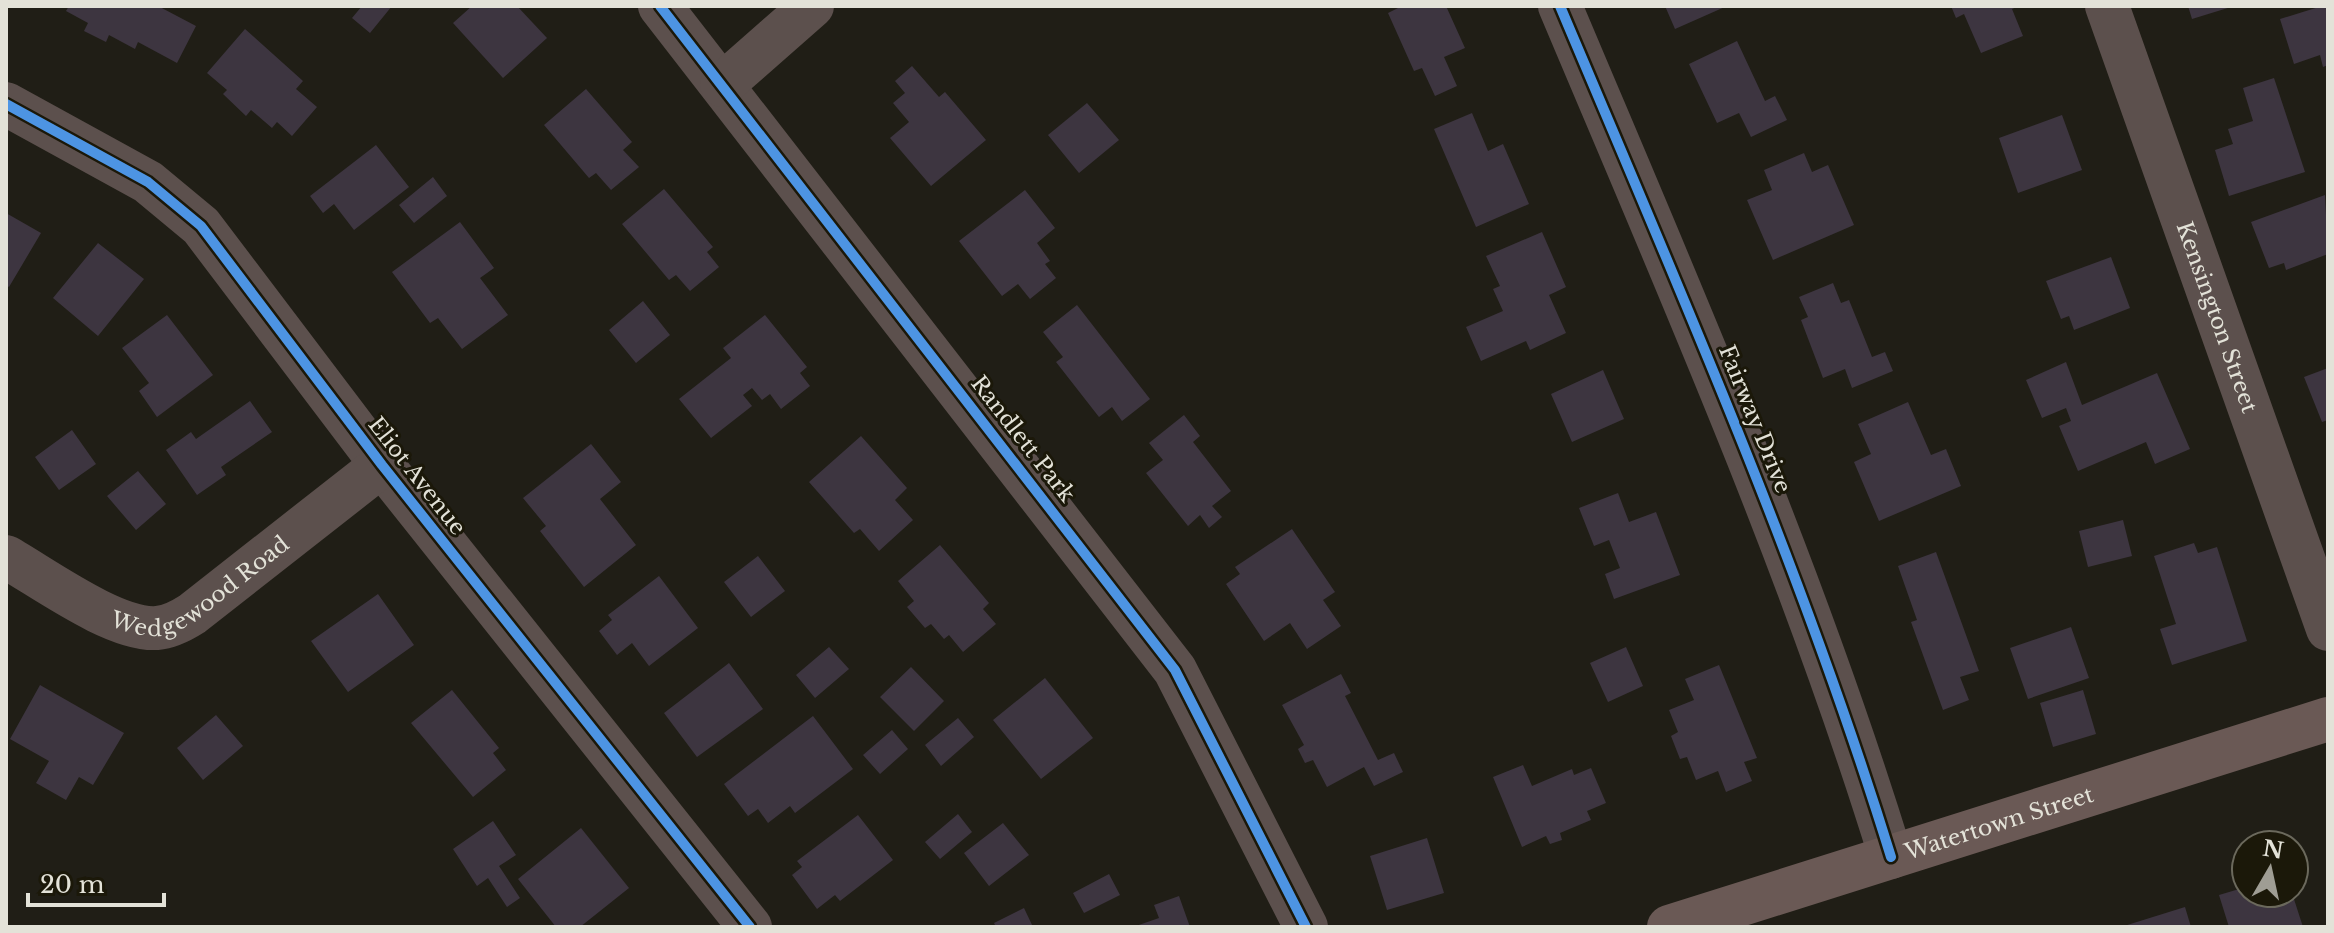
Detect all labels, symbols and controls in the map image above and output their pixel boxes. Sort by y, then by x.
street label: Kensington Street [2171,218,2264,417]
street label: Fairway Drive [1713,341,1797,497]
street label: Randlett Park [965,370,1081,508]
street label: Eliot Avenue [362,412,472,540]
street label: Wedgewood Road [106,530,294,642]
street label: Watertown Street [1900,780,2097,866]
north arrow [2230,829,2310,909]
text: N [2261,835,2286,865]
scale bar [28,857,164,907]
text: 20 m [40,870,105,899]

